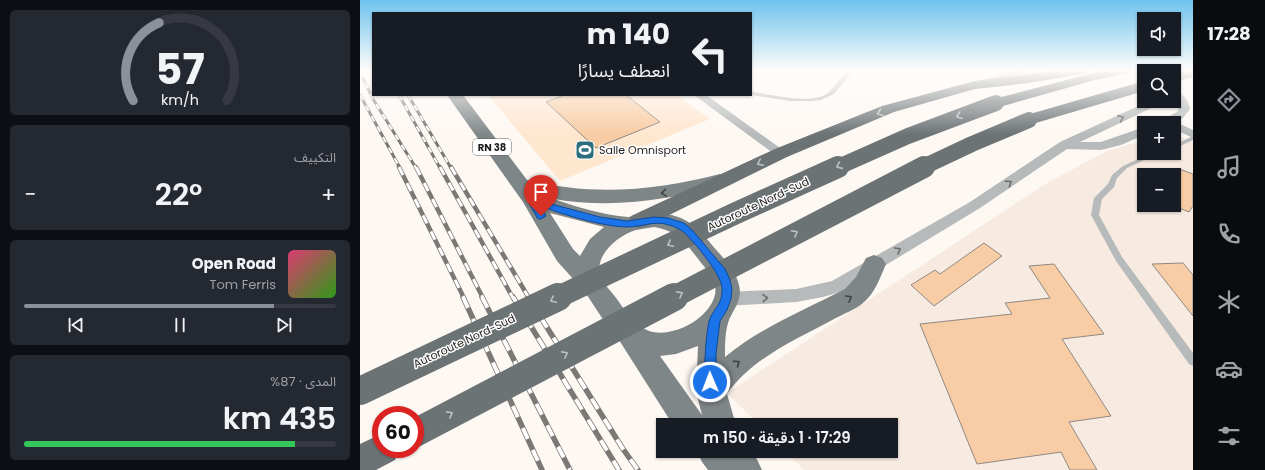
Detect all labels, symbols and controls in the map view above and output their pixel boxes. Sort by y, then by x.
map controls [1137,12,1181,212]
button: sound [1137,12,1181,56]
text: 140 m [587,15,670,54]
text: 17:28 [1207,21,1251,46]
icon: left [684,28,736,80]
text: 57 [155,39,205,98]
text: انعطف يسارًا [578,58,670,83]
button: search [1137,64,1181,108]
icon: directions [1215,86,1243,114]
text: km/h [161,89,199,109]
one-way arrow [877,108,884,116]
one-way arrow [956,112,963,120]
one-way arrow [1116,115,1124,123]
button: + [1137,116,1181,160]
road number: RN 38 [473,139,511,155]
sports icon: Salle Omnisport [574,139,596,161]
place label: Salle Omnisport [599,142,686,158]
text: التكييف [294,148,336,167]
icon: music [1215,153,1243,181]
one-way arrow [757,158,765,166]
one-way arrow [836,161,844,169]
button: − [1137,168,1181,212]
text: 22° [155,173,202,216]
street label: Autoroute Nord-Sud [704,173,812,235]
pin [524,175,558,216]
text: − [24,179,36,210]
text: + [321,179,336,210]
icon: arrive [530,181,552,203]
one-way arrow [1004,181,1011,188]
one-way arrow [661,188,667,197]
icon: phone [1215,220,1243,248]
one-way arrow [791,231,798,238]
one-way arrow [667,239,675,247]
one-way arrow [894,248,901,255]
text: Open Road [192,253,276,274]
text: Tom Ferris [209,275,276,294]
icon: climate [1215,288,1243,316]
one-way arrow [676,291,683,298]
one-way arrow [762,294,768,302]
one-way arrow [549,295,557,303]
one-way arrow [845,296,852,303]
street label: Autoroute Nord-Sud [410,310,518,372]
icon: previous [65,314,87,336]
icon: pause [169,314,191,336]
icon: next [273,314,295,336]
one-way arrow [560,351,568,359]
icon: car [1215,355,1243,383]
position arrow [689,361,731,403]
one-way arrow [732,361,739,368]
text: المدى · 87% [270,372,336,391]
text: 435 km [223,397,336,440]
speed limit sign: 60 [372,406,424,458]
one-way arrow [445,412,453,419]
icon: filters [1215,422,1243,450]
text: 17:29 · 1 دقيقة · 150 m [703,427,851,448]

